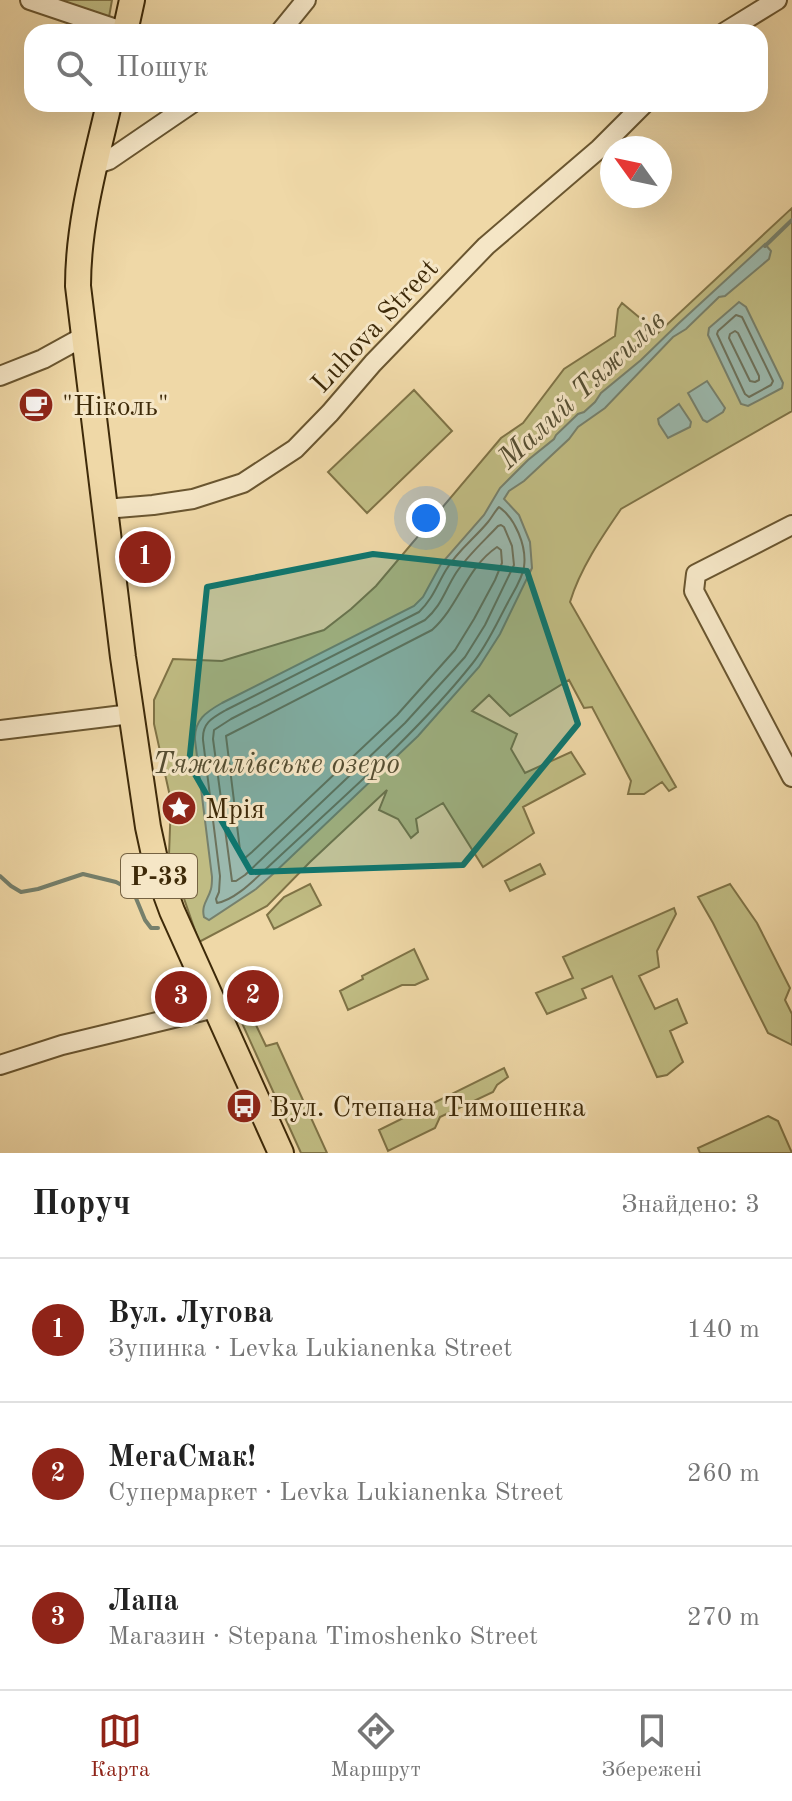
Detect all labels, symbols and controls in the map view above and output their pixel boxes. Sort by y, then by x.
search box [24,24,768,112]
icon: search [52,46,96,90]
text: Пошук [116,53,208,83]
north arrow [600,136,672,208]
street label: Luhova Street [307,255,445,399]
water label: Малий Тяжилів [492,306,672,476]
cafe icon: "Ніколь" [17,386,55,424]
place label: "Ніколь" [62,394,169,422]
your location [406,498,446,538]
pin: 1 [119,527,171,587]
water label: Тяжилівське озеро [152,750,400,780]
place icon: Мрія [160,789,198,827]
place label: Мрія [205,797,265,825]
road number: Р-33 [121,854,197,898]
pin: 2 [227,966,279,1026]
pin: 3 [155,967,207,1027]
bus stop icon: Вул. Степана Тимошенка [225,1087,263,1125]
place label: Вул. Степана Тимошенка [270,1095,586,1123]
text: Поруч [32,1188,131,1222]
text: Знайдено: 3 [621,1192,760,1218]
text: Вул. Лугова [108,1299,273,1329]
text: 1 [50,1317,66,1343]
text: 140 m [687,1317,760,1343]
text: Зупинка · Levka Lukianenka Street [108,1336,512,1362]
text: МегаСмак! [108,1443,256,1473]
text: 2 [50,1461,66,1487]
text: 260 m [687,1461,760,1487]
text: Супермаркет · Levka Lukianenka Street [108,1480,563,1506]
text: Лапа [108,1587,179,1617]
text: 3 [50,1605,66,1631]
text: 270 m [687,1605,760,1631]
text: Магазин · Stepana Timoshenko Street [108,1624,538,1650]
tab: Карта [90,1709,150,1784]
tab: Маршрут [330,1709,421,1784]
tab: Збережені [601,1709,702,1784]

